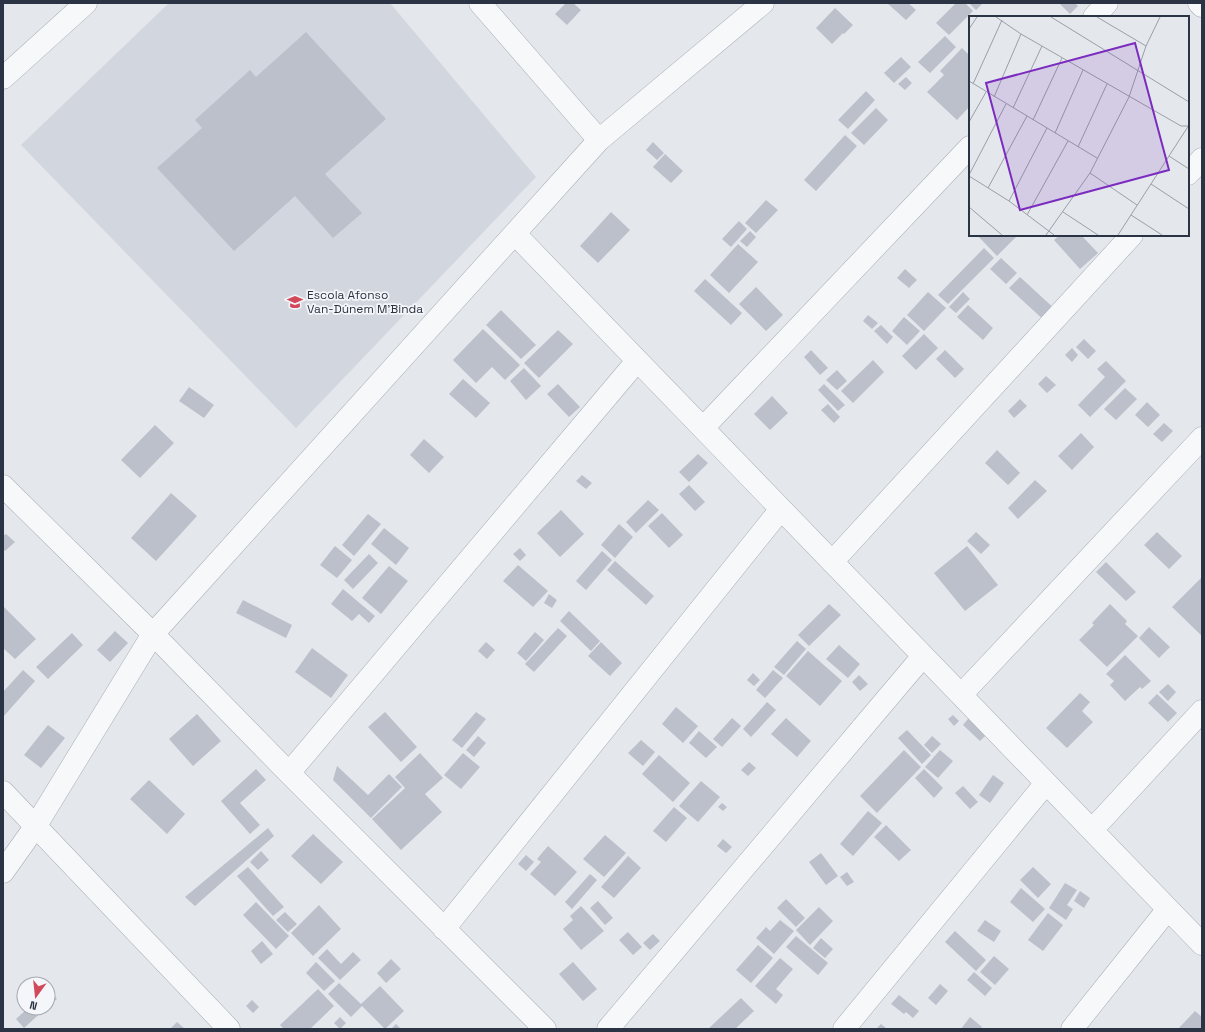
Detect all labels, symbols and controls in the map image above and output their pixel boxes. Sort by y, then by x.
inset map [969,16,1189,236]
place label: Escola Afonso Van-Dúnem M’Binda [307,287,423,317]
school or university icon: Escola Afonso Van-Dúnem M’Binda [286,293,304,311]
north arrow [16,976,56,1016]
text: N [28,998,39,1013]

